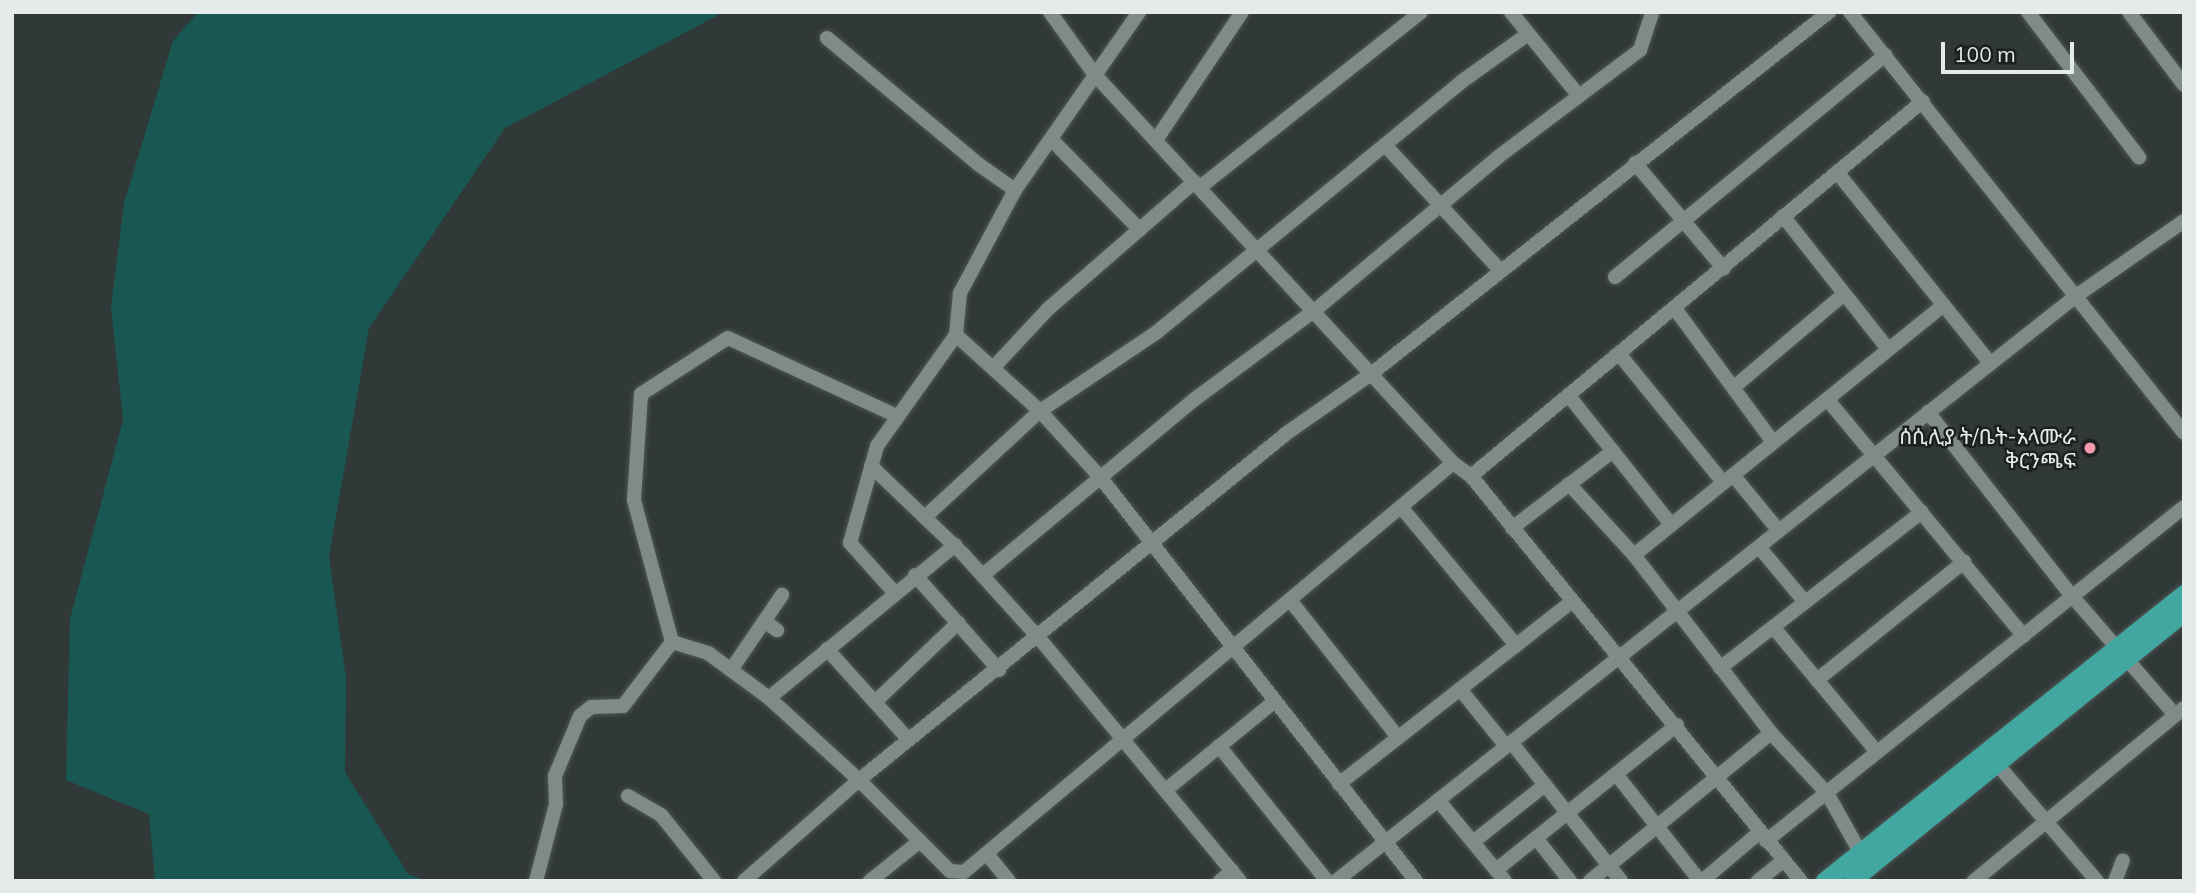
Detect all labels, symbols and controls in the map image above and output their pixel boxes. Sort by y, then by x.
scale bar [1944,28,2077,72]
text: 100 m [1954,41,2016,67]
place label: ሰሲሊያ ት/ቤት-አላሙራ ቅርንጫፍ [1899,423,2076,473]
marker: ሰሲሊያ ት/ቤት-አላሙራ ቅርንጫፍ [2082,440,2098,456]

